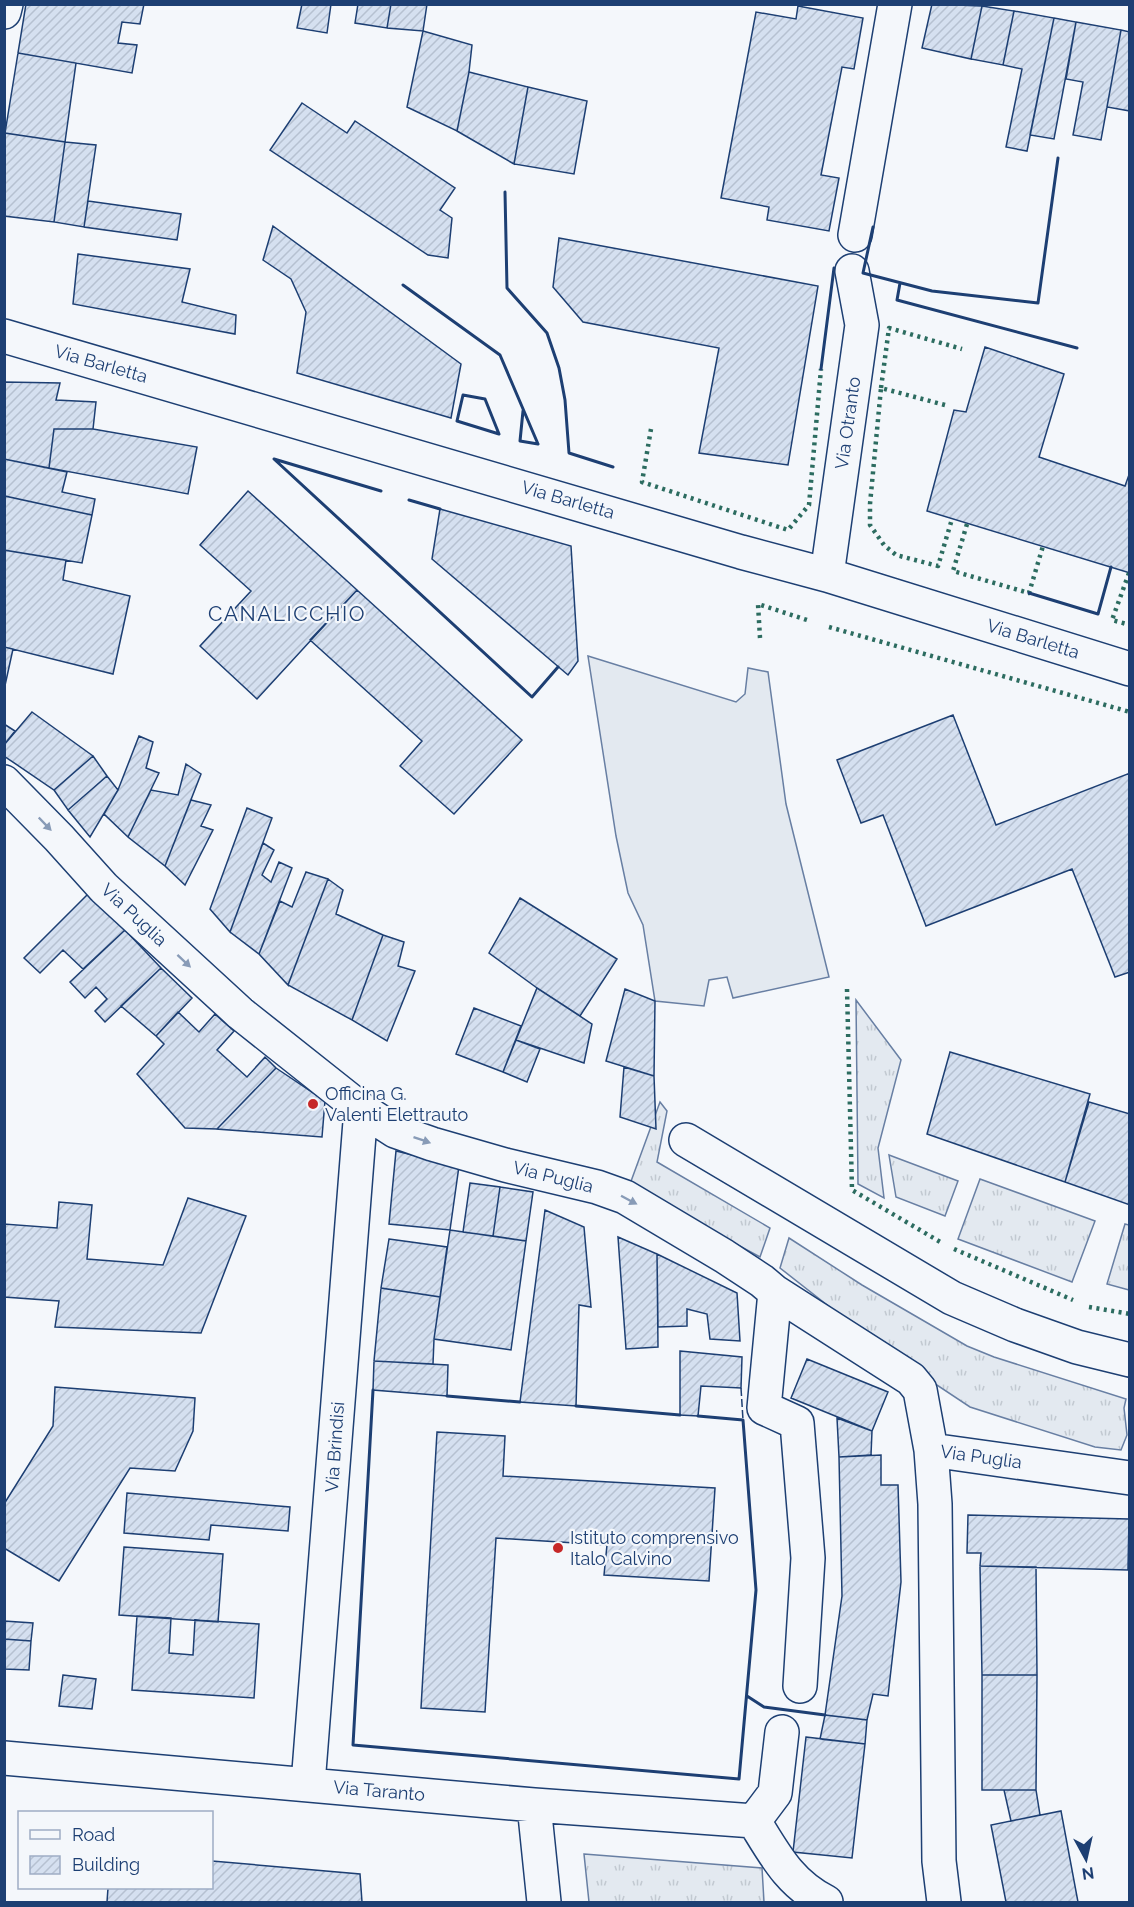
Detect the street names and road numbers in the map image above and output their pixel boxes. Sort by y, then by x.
street label: Via Barletta [52,340,150,387]
street label: Via Otranto [831,375,864,471]
street label: Via Barletta [519,476,617,523]
street label: Via Barletta [984,614,1082,663]
street label: Via Puglia [97,879,172,950]
street label: Via Puglia [511,1156,596,1197]
street label: Via Brindisi [321,1401,348,1493]
street label: Via Puglia [939,1440,1023,1473]
street label: Via Taranto [332,1776,426,1805]

